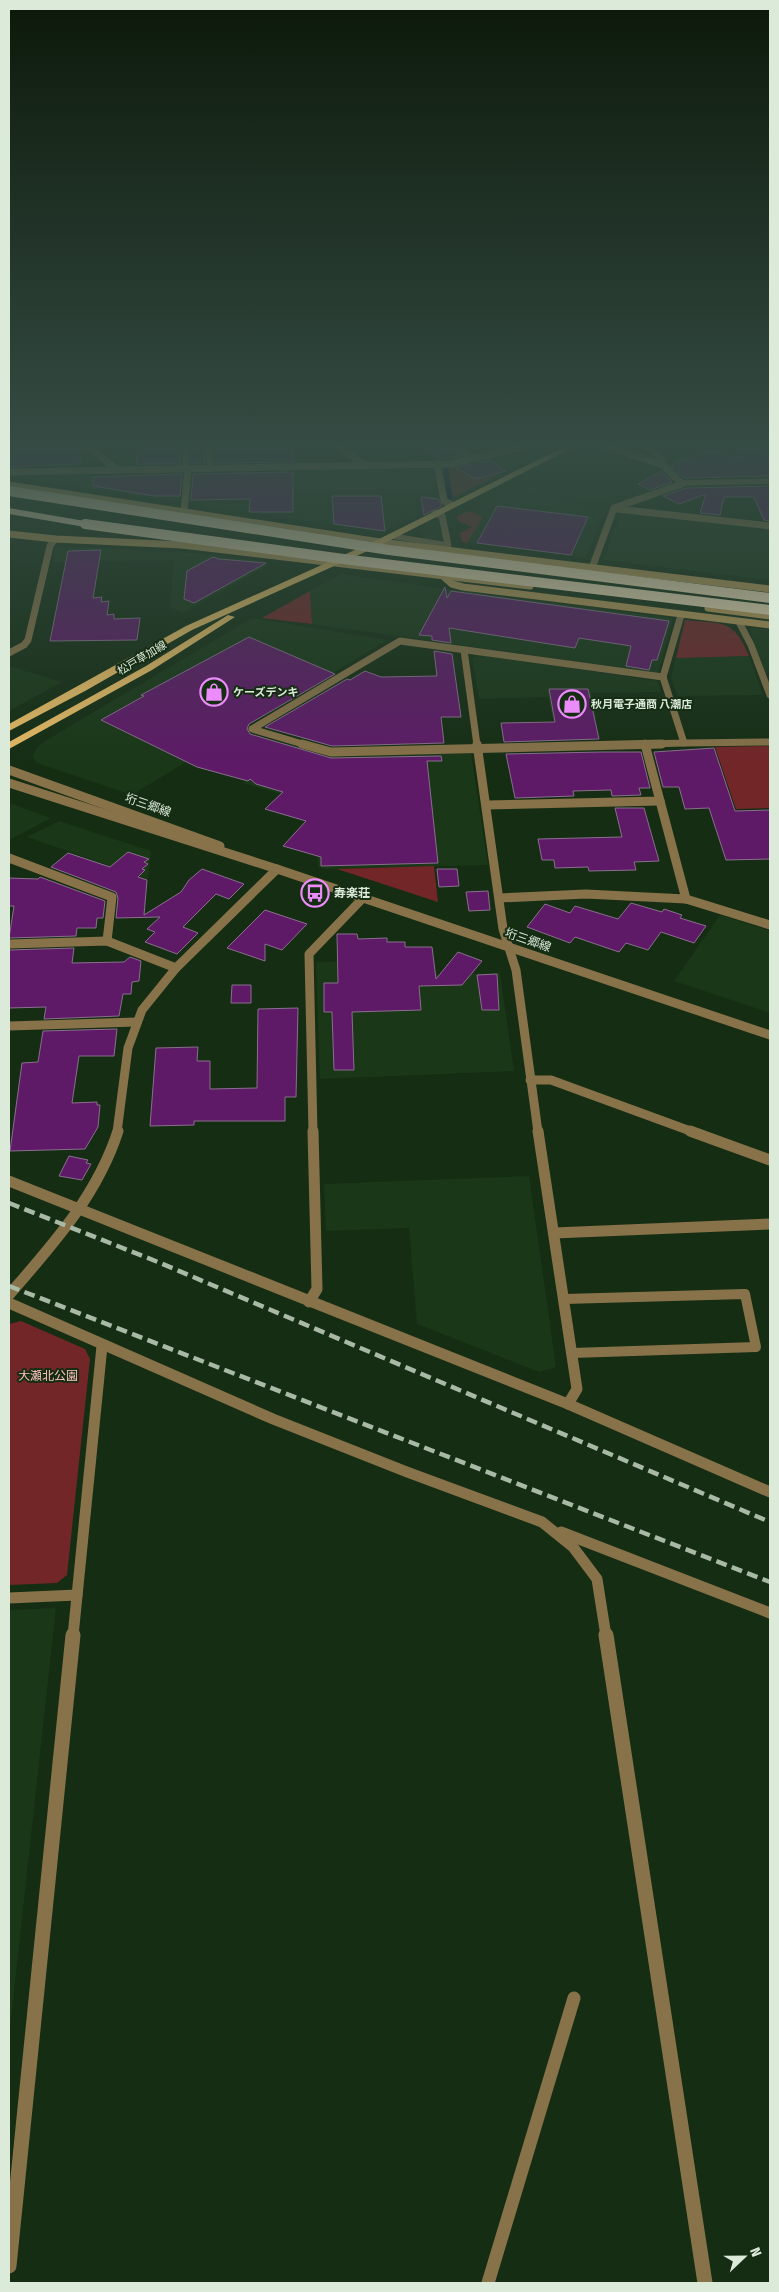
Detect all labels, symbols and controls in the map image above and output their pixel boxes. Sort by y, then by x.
street label: 松戸草加線 [115,638,169,678]
shop icon: ケーズデンキ [199,677,229,707]
place label: ケーズデンキ [233,686,298,699]
shop icon: 秋月電子通商 八潮店 [557,689,587,719]
place label: 秋月電子通商 八潮店 [591,698,692,711]
street label: 垳三郷線 [123,791,173,819]
bus stop icon: 寿楽荘 [300,878,330,908]
place label: 寿楽荘 [334,886,370,900]
street label: 垳三郷線 [503,926,553,954]
park label: 大瀬北公園 [18,1369,78,1383]
north arrow [719,2232,769,2282]
text: N [746,2245,765,2259]

